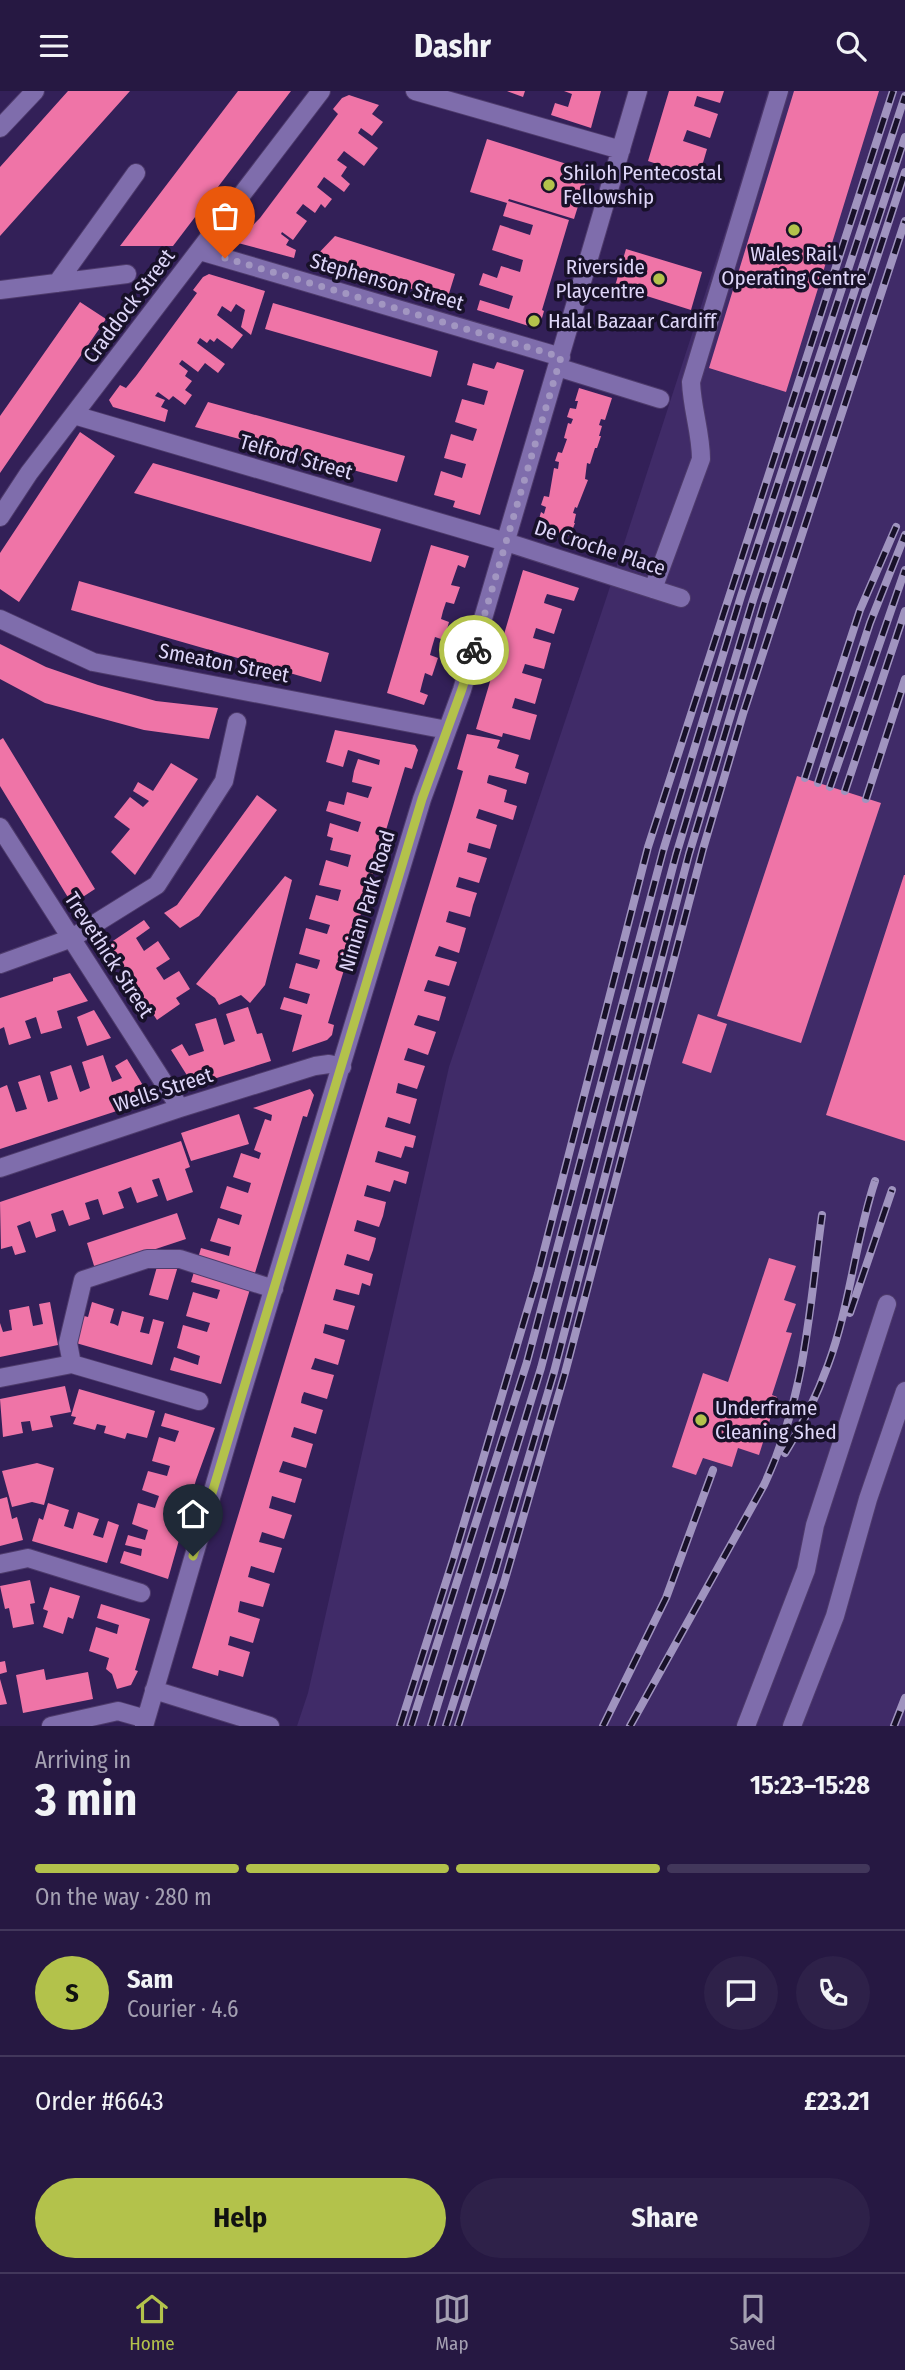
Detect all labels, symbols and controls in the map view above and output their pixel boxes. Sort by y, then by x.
icon: menu [35,27,73,65]
text: Dashr [414,27,491,65]
icon: search [832,27,870,65]
place label: Shiloh Pentecostal Fellowship [563,160,722,210]
marker: Shiloh Pentecostal Fellowship [541,177,557,193]
pin [195,186,255,258]
icon: bag [206,197,244,235]
marker: Wales Rail Operating Centre [786,222,802,238]
place label: Wales Rail Operating Centre [721,241,867,291]
street label: Craddock Street [78,244,180,368]
street label: Stephenson Street [307,248,467,316]
place label: Riverside Playcentre [556,254,645,304]
marker: Riverside Playcentre [651,271,667,287]
place label: Halal Bazaar Cardiff [548,308,718,334]
marker: Halal Bazaar Cardiff [526,313,542,329]
street label: Telford Street [237,428,356,486]
street label: De Croche Place [531,515,669,581]
courier [439,615,509,685]
icon: bike [455,631,493,669]
street label: Smeaton Street [157,638,292,688]
street label: Ninian Park Road [333,827,401,975]
street label: Trevethick Street [59,887,159,1023]
street label: Wells Street [110,1062,216,1118]
place label: Underframe Cleaning Shed [715,1395,837,1445]
marker: Underframe Cleaning Shed [693,1412,709,1428]
pin [163,1484,223,1556]
icon: home [174,1495,212,1533]
text: Arriving in [35,1746,131,1774]
text: 15:23–15:28 [750,1770,870,1801]
text: 3 min [35,1772,137,1827]
text: On the way · 280 m [35,1883,212,1911]
button: chat [704,1956,778,2030]
button: phone [796,1956,870,2030]
text: Sam [127,1964,173,1995]
text: S [65,1978,79,2009]
text: Courier · 4.6 [127,1995,238,2023]
text: Order #6643 [35,2086,164,2117]
text: £23.21 [804,2086,870,2117]
button: Help [35,2178,446,2258]
button: Share [460,2178,870,2258]
tab: Home [129,2290,175,2355]
tab: Map [433,2290,471,2355]
tab: Saved [729,2290,776,2355]

